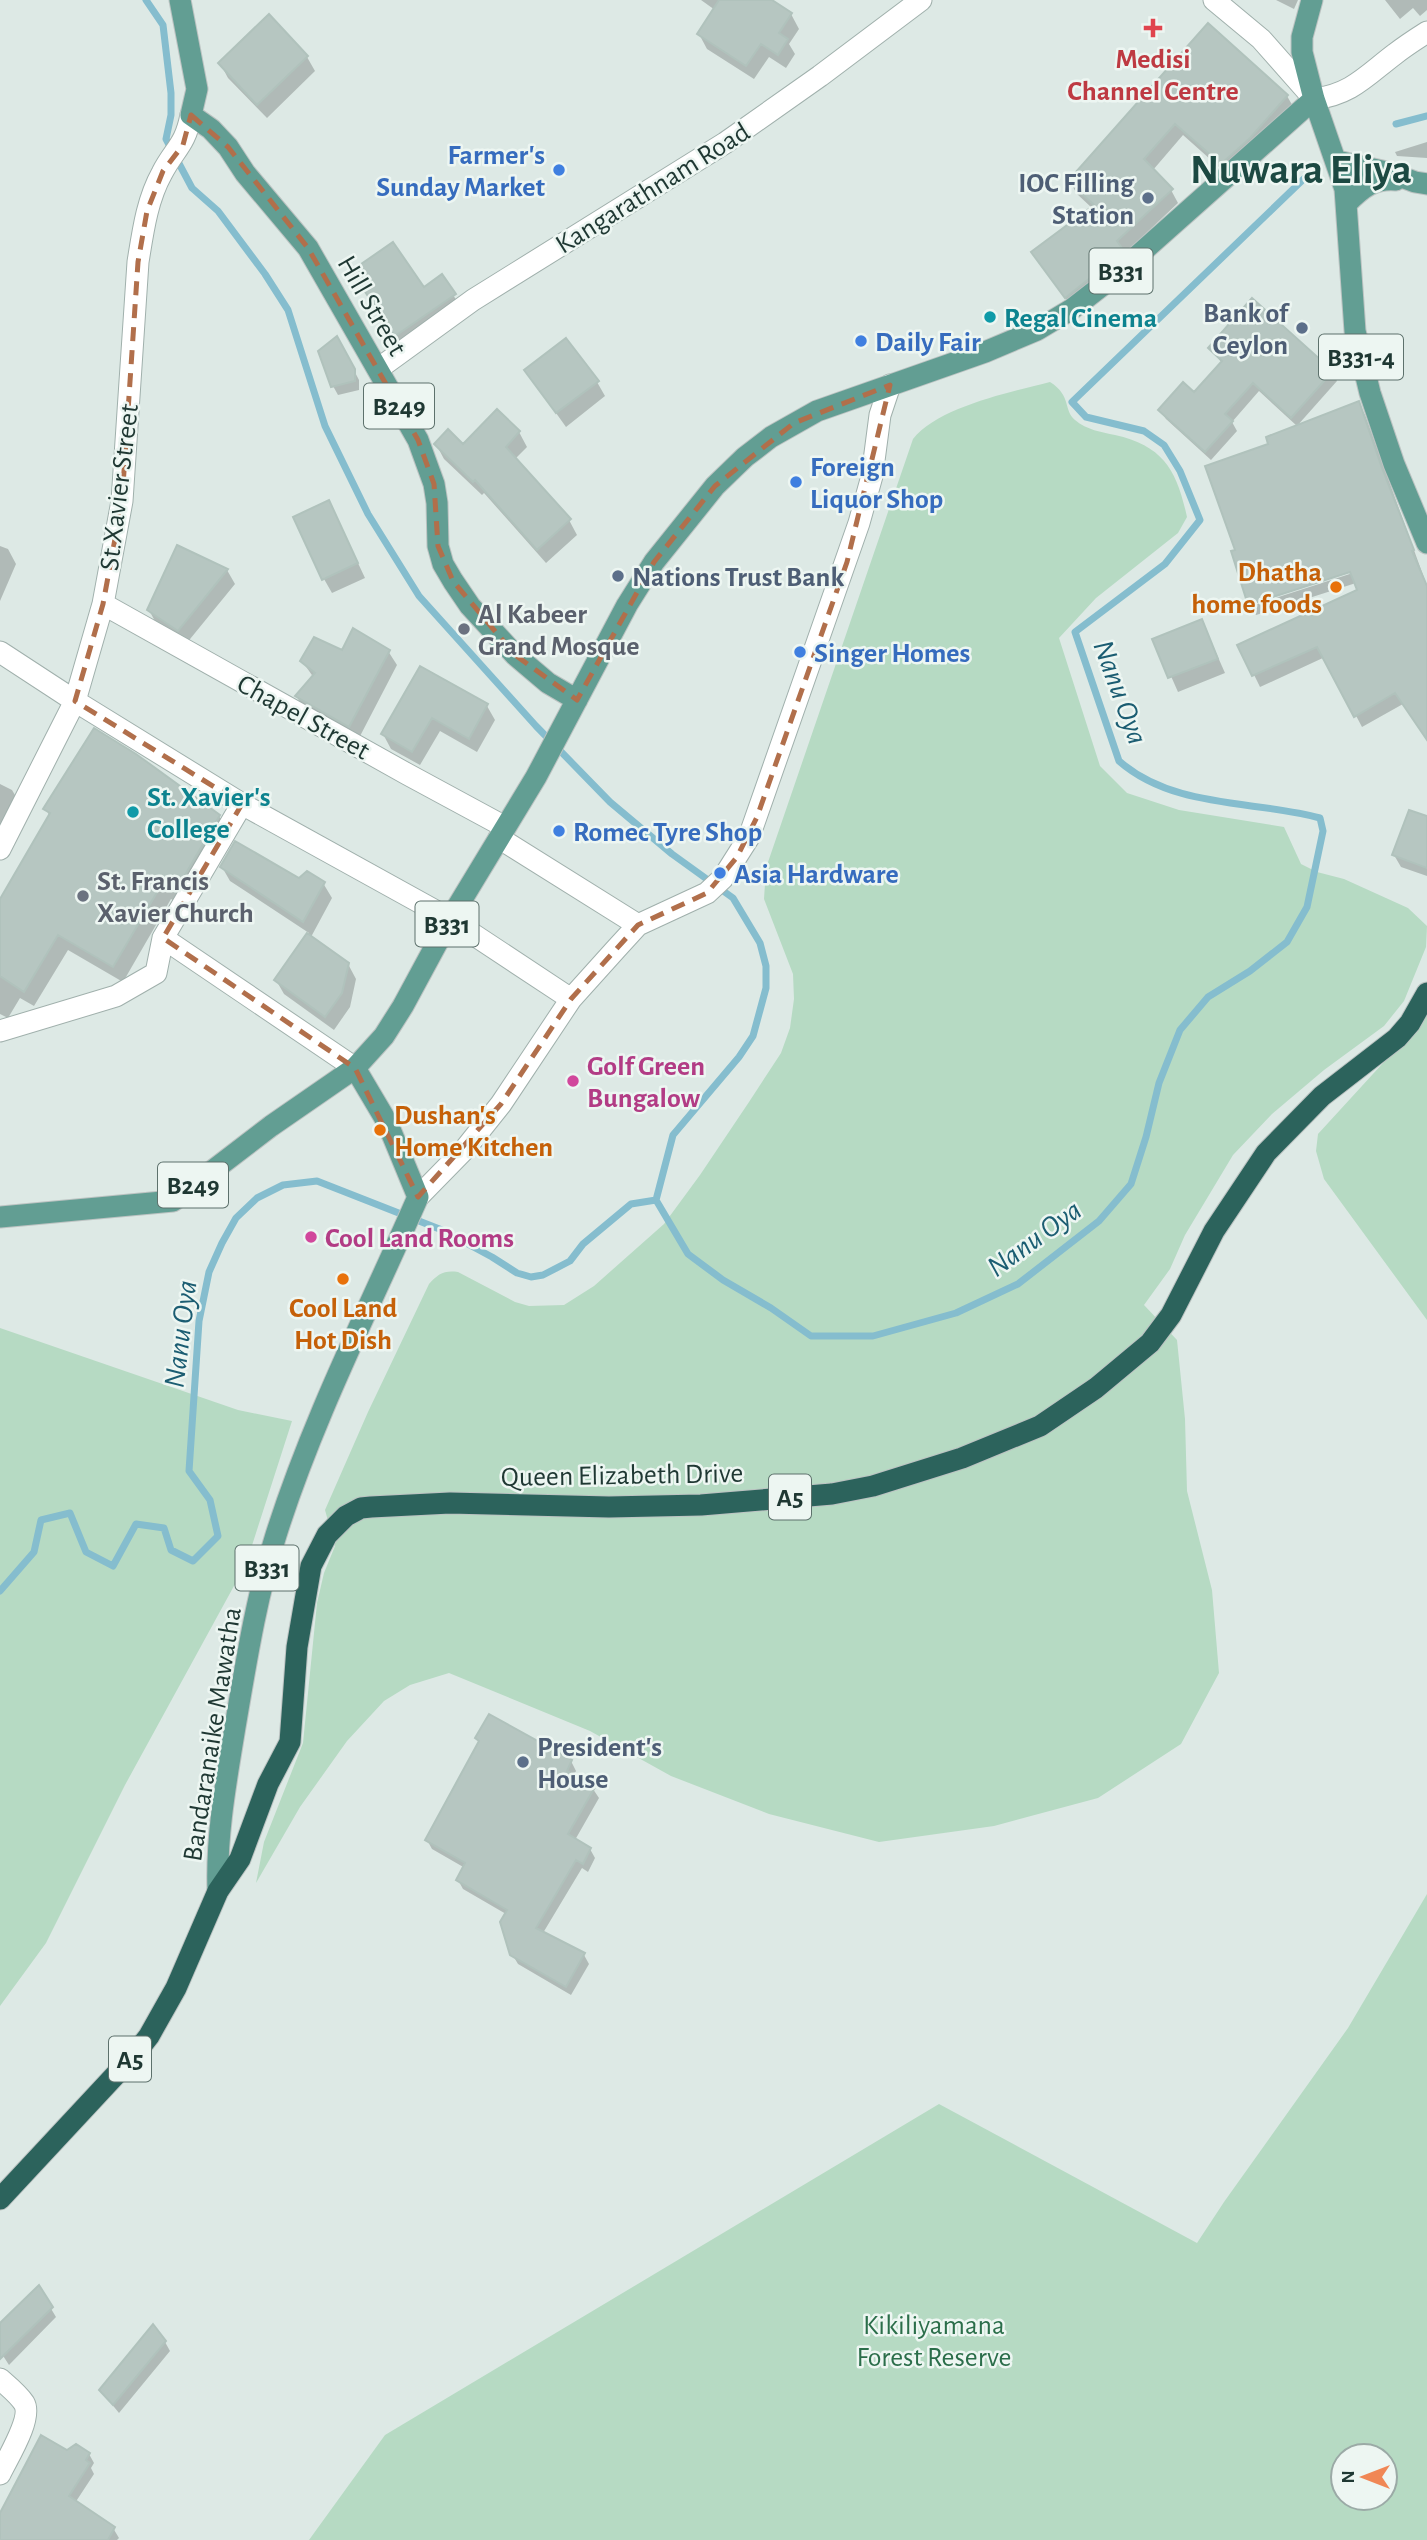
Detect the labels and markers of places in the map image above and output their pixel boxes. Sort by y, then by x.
marker: Medisi Channel Centre [1143,18,1163,38]
place label: Medisi Channel Centre [1067,46,1239,106]
place label: Farmer's Sunday Market [376,142,546,202]
marker: Farmer's Sunday Market [551,162,567,178]
place label: IOC Filling Station [1018,170,1135,230]
marker: IOC Filling Station [1140,190,1156,206]
place label: Bank of Ceylon [1203,300,1290,360]
place label: Regal Cinema [1004,305,1157,333]
marker: Regal Cinema [982,309,998,325]
marker: Bank of Ceylon [1294,320,1310,336]
place label: Daily Fair [875,329,981,357]
marker: Daily Fair [853,333,869,349]
place label: Foreign Liquor Shop [810,454,943,514]
marker: Foreign Liquor Shop [788,474,804,490]
place label: Dhatha home foods [1191,559,1322,619]
place label: Nations Trust Bank [632,564,844,592]
marker: Nations Trust Bank [610,568,626,584]
marker: Dhatha home foods [1328,579,1344,595]
place label: Al Kabeer Grand Mosque [478,601,640,661]
marker: Al Kabeer Grand Mosque [456,621,472,637]
place label: Singer Homes [814,640,970,668]
marker: Singer Homes [792,644,808,660]
place label: St. Xavier's College [147,784,271,844]
marker: St. Xavier's College [125,804,141,820]
place label: Romec Tyre Shop [573,819,762,847]
marker: Romec Tyre Shop [551,823,567,839]
place label: Asia Hardware [734,861,899,889]
marker: Asia Hardware [712,865,728,881]
place label: St. Francis Xavier Church [97,868,254,928]
marker: St. Francis Xavier Church [75,888,91,904]
place label: Golf Green Bungalow [587,1053,705,1113]
marker: Golf Green Bungalow [565,1073,581,1089]
place label: Dushan's Home Kitchen [394,1102,553,1162]
marker: Dushan's Home Kitchen [372,1122,388,1138]
place label: Cool Land Rooms [325,1225,514,1253]
marker: Cool Land Rooms [303,1229,319,1245]
marker: Cool Land Hot Dish [335,1271,351,1287]
place label: Cool Land Hot Dish [289,1295,397,1355]
place label: President's House [537,1734,662,1794]
marker: President's House [515,1754,531,1770]

